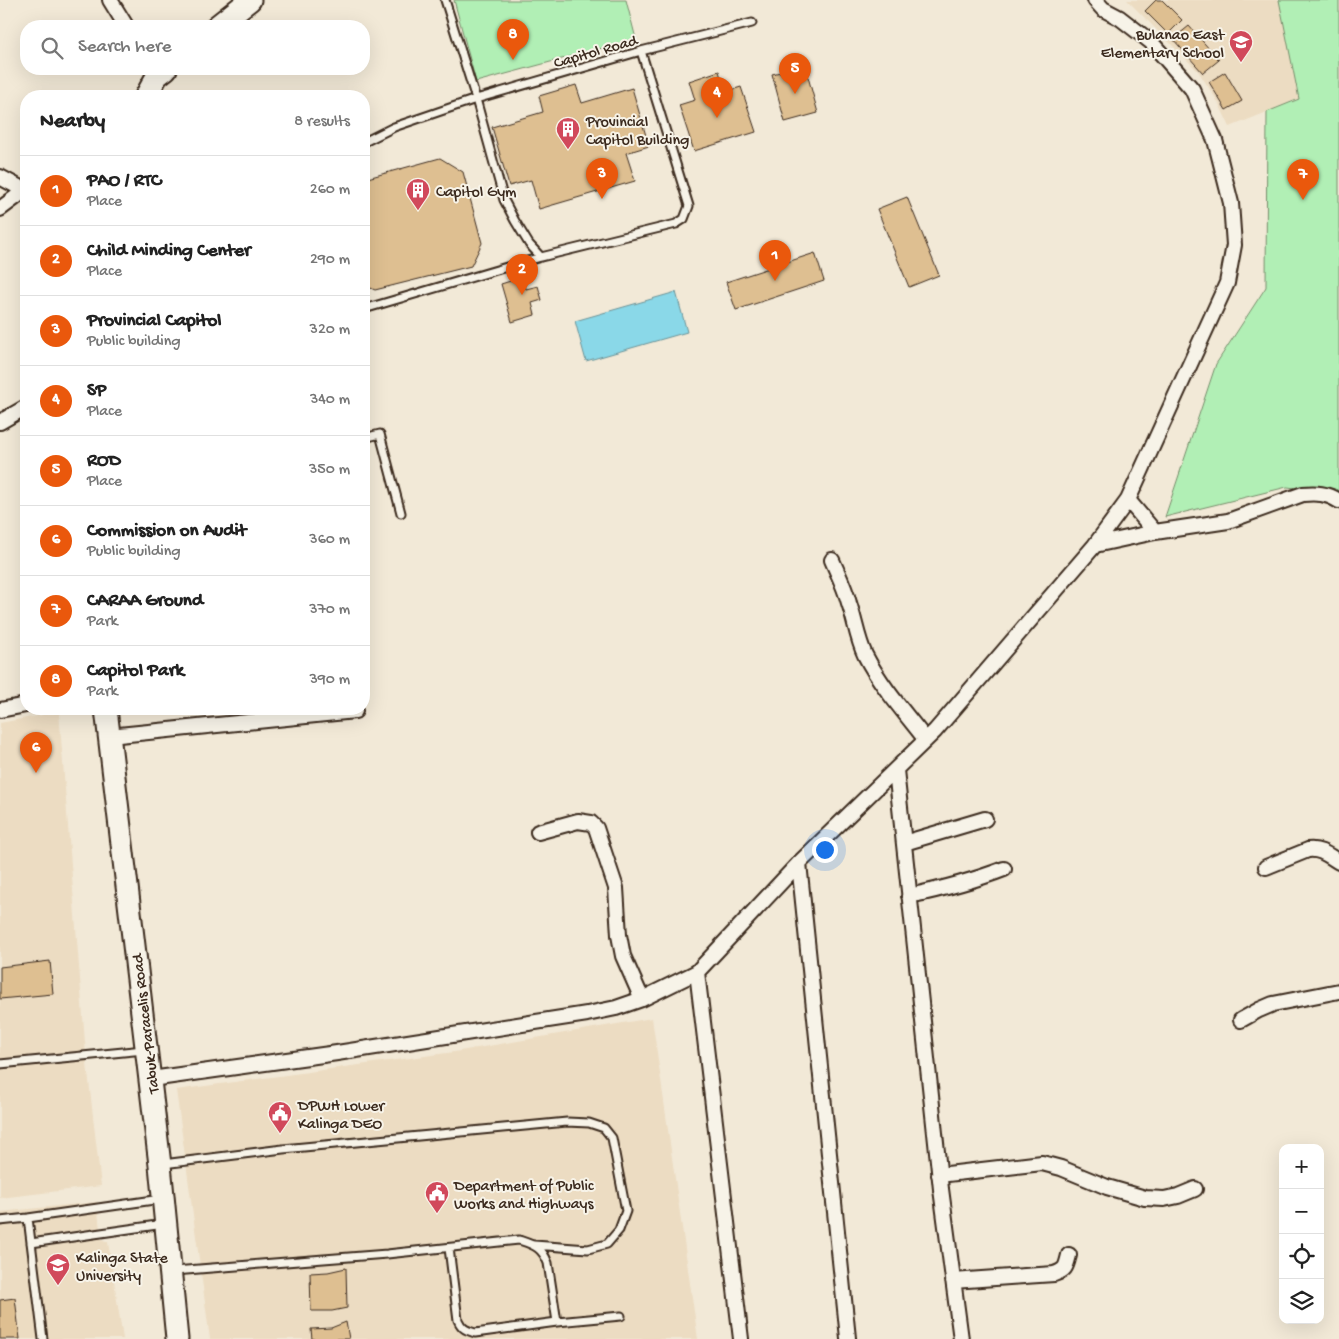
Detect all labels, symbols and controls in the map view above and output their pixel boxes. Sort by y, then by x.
pin: 8 [497,19,529,60]
search box [20,20,370,75]
place label: Bulanao East Elementary School [1101,27,1225,64]
school or university icon: Bulanao East Elementary School [1228,29,1254,63]
street label: Capitol Road [552,32,641,74]
icon: search [38,34,66,62]
text: Search here [78,36,172,59]
pin: 5 [779,53,811,94]
pin: 4 [701,77,733,118]
text: Nearby [40,110,105,135]
text: 8 results [294,113,350,132]
place label: Provincial Capitol Building [585,114,689,151]
building icon: Provincial Capitol Building [555,116,581,150]
pin: 3 [586,158,618,199]
pin: 7 [1287,159,1319,200]
text: PAO / RTC [87,170,161,193]
building icon: Capitol Gym [405,177,431,211]
text: 1 [53,181,59,200]
text: 260 m [310,181,350,200]
place label: Capitol Gym [436,184,517,203]
text: Place [87,193,122,212]
text: Child Minding Center [87,240,251,263]
pin: 1 [759,240,791,281]
text: 2 [52,251,60,270]
text: 290 m [310,251,350,270]
pin: 2 [506,254,538,295]
text: Place [87,263,122,282]
text: Provincial Capitol [87,310,222,333]
text: 3 [52,321,60,340]
text: 320 m [310,321,350,340]
text: Public building [87,333,181,352]
text: SP [87,380,106,403]
text: 4 [52,391,60,410]
text: 340 m [310,391,350,410]
text: Place [87,403,122,422]
text: ROD [87,450,121,473]
text: 5 [52,461,60,480]
text: 350 m [309,461,350,480]
text: Place [87,473,122,492]
text: Commission on Audit [87,520,246,543]
text: 6 [52,531,60,550]
text: 360 m [309,531,350,550]
text: Public building [87,543,181,562]
text: CARAA Ground [87,590,203,613]
text: 7 [52,601,60,620]
text: 370 m [309,601,350,620]
text: Park [87,613,118,632]
text: Capitol Park [87,660,184,683]
text: 8 [52,671,60,690]
text: 390 m [309,671,350,690]
text: Park [87,683,118,702]
pin: 6 [20,732,52,773]
your location [812,837,838,863]
street label: Tabuk-Paracelis Road [129,951,166,1096]
place label: DPWH Lower Kalinga DEO [297,1098,386,1135]
public building icon: DPWH Lower Kalinga DEO [267,1100,293,1134]
map controls [1279,1144,1324,1324]
button: + [1279,1144,1324,1189]
place label: Department of Public Works and Highways [453,1178,594,1215]
public building icon: Department of Public Works and Highways [424,1180,450,1214]
button: − [1279,1189,1324,1234]
button: locate [1279,1234,1324,1279]
place label: Kalinga State University [76,1250,168,1287]
school or university icon: Kalinga State University [45,1252,71,1286]
button: layers [1279,1279,1324,1324]

